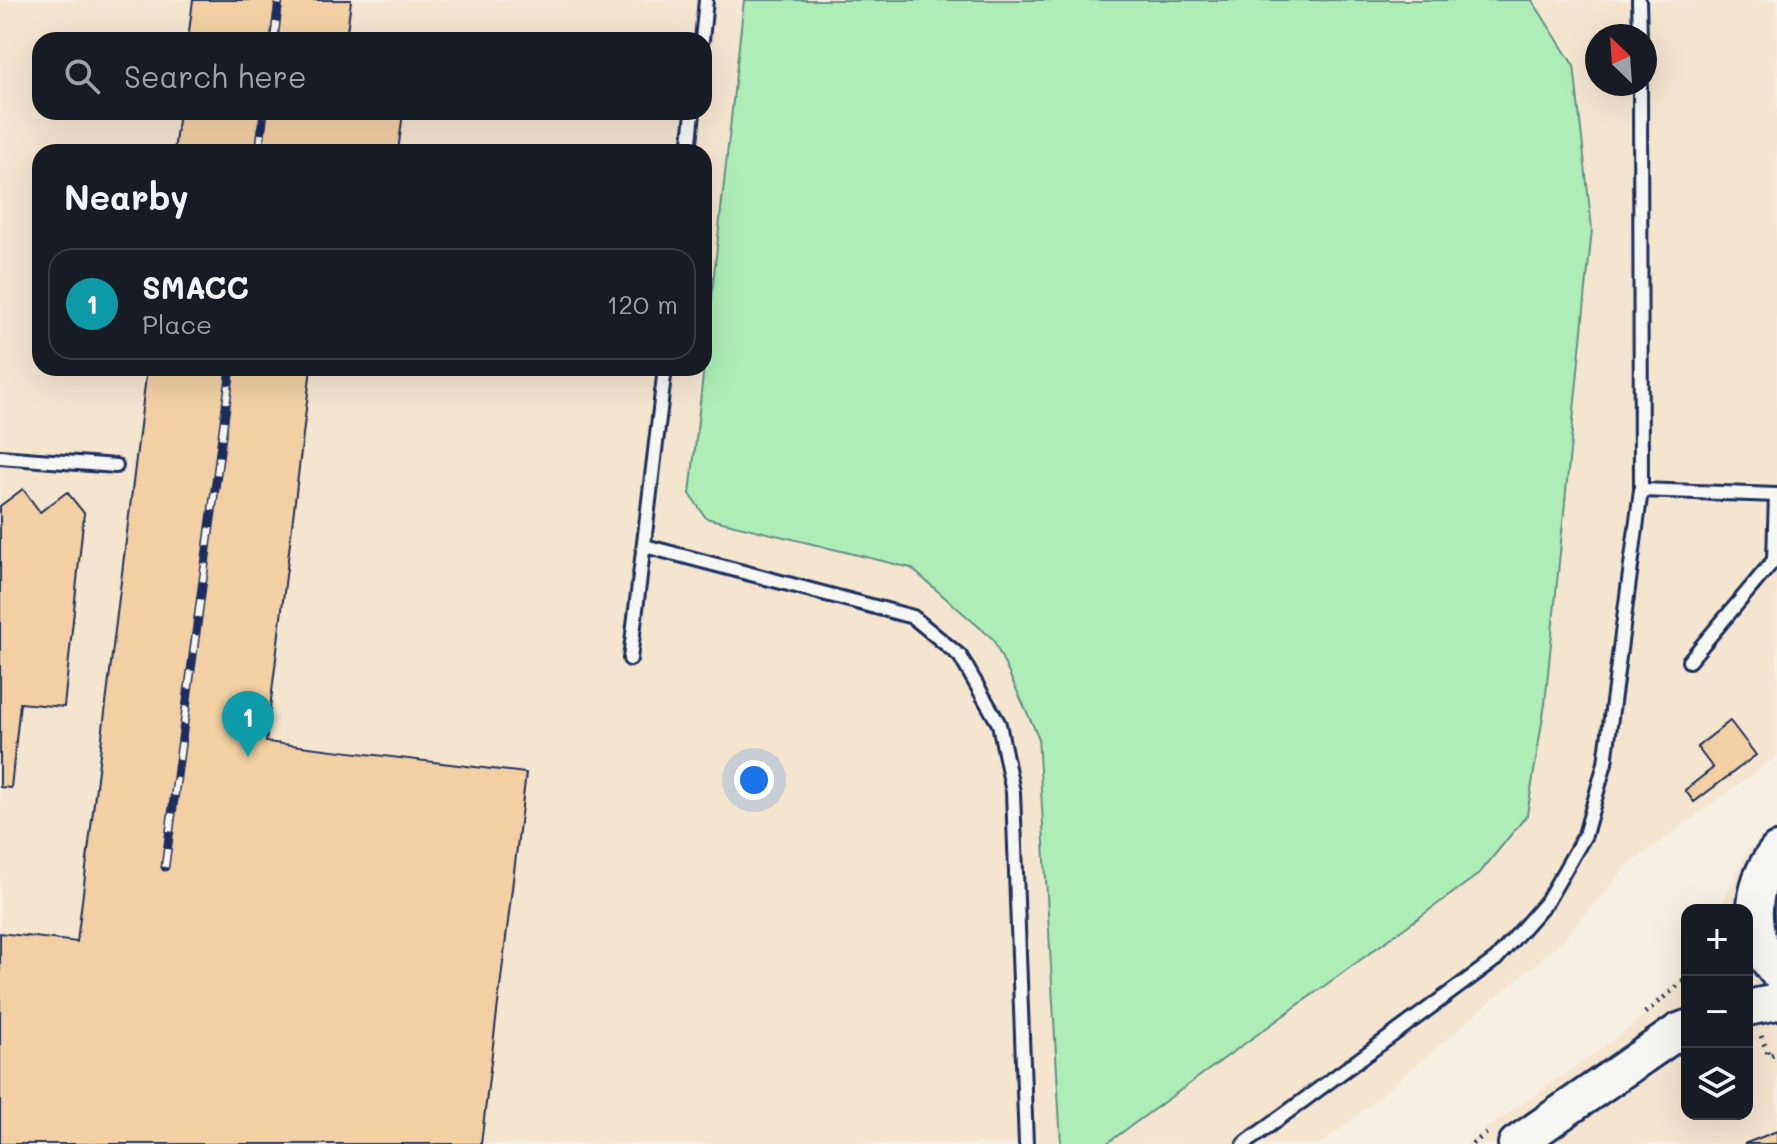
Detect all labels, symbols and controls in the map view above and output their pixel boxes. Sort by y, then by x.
north arrow [1585,24,1657,96]
search box [32,32,712,120]
icon: search [60,54,104,98]
text: Search here [124,56,307,96]
text: Nearby [64,174,189,219]
text: SMACC [142,267,249,307]
text: 1 [86,287,98,321]
text: 120 m [607,287,678,321]
text: Place [142,307,212,341]
pin: 1 [222,691,274,757]
your location [734,760,774,800]
map controls [1681,904,1753,1120]
button: + [1681,904,1753,976]
button: − [1681,976,1753,1048]
button: layers [1681,1048,1753,1120]

